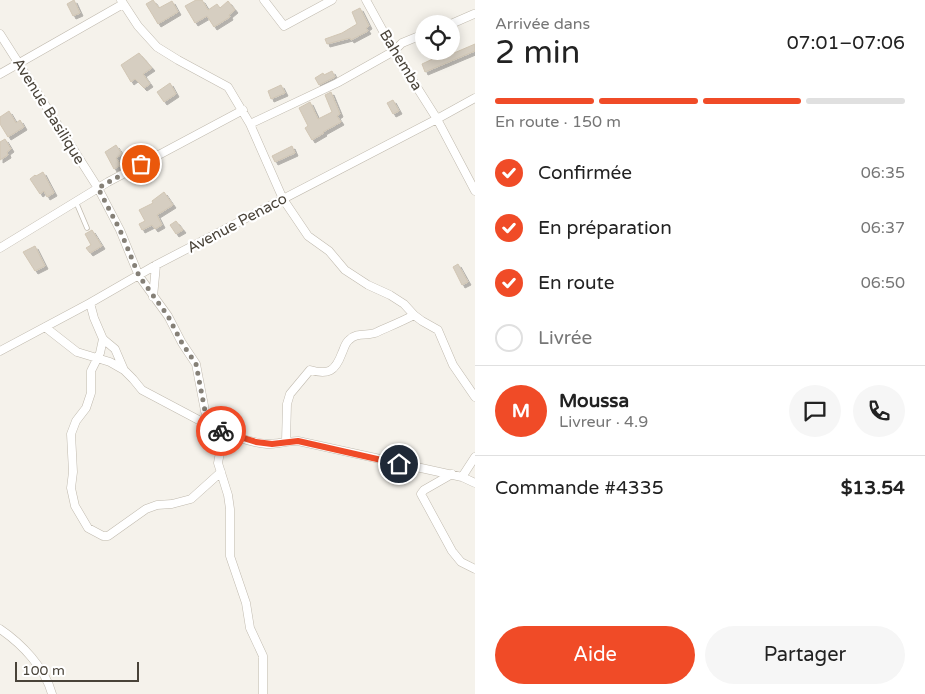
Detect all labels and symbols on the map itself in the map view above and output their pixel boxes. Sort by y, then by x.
street label: Bahemba [376,26,426,94]
street label: Avenue Basilique [9,55,89,167]
pin [120,143,162,185]
street label: Avenue Penaco [184,189,290,257]
courier [196,406,246,456]
pin [378,443,420,485]
scale bar [15,659,139,682]

